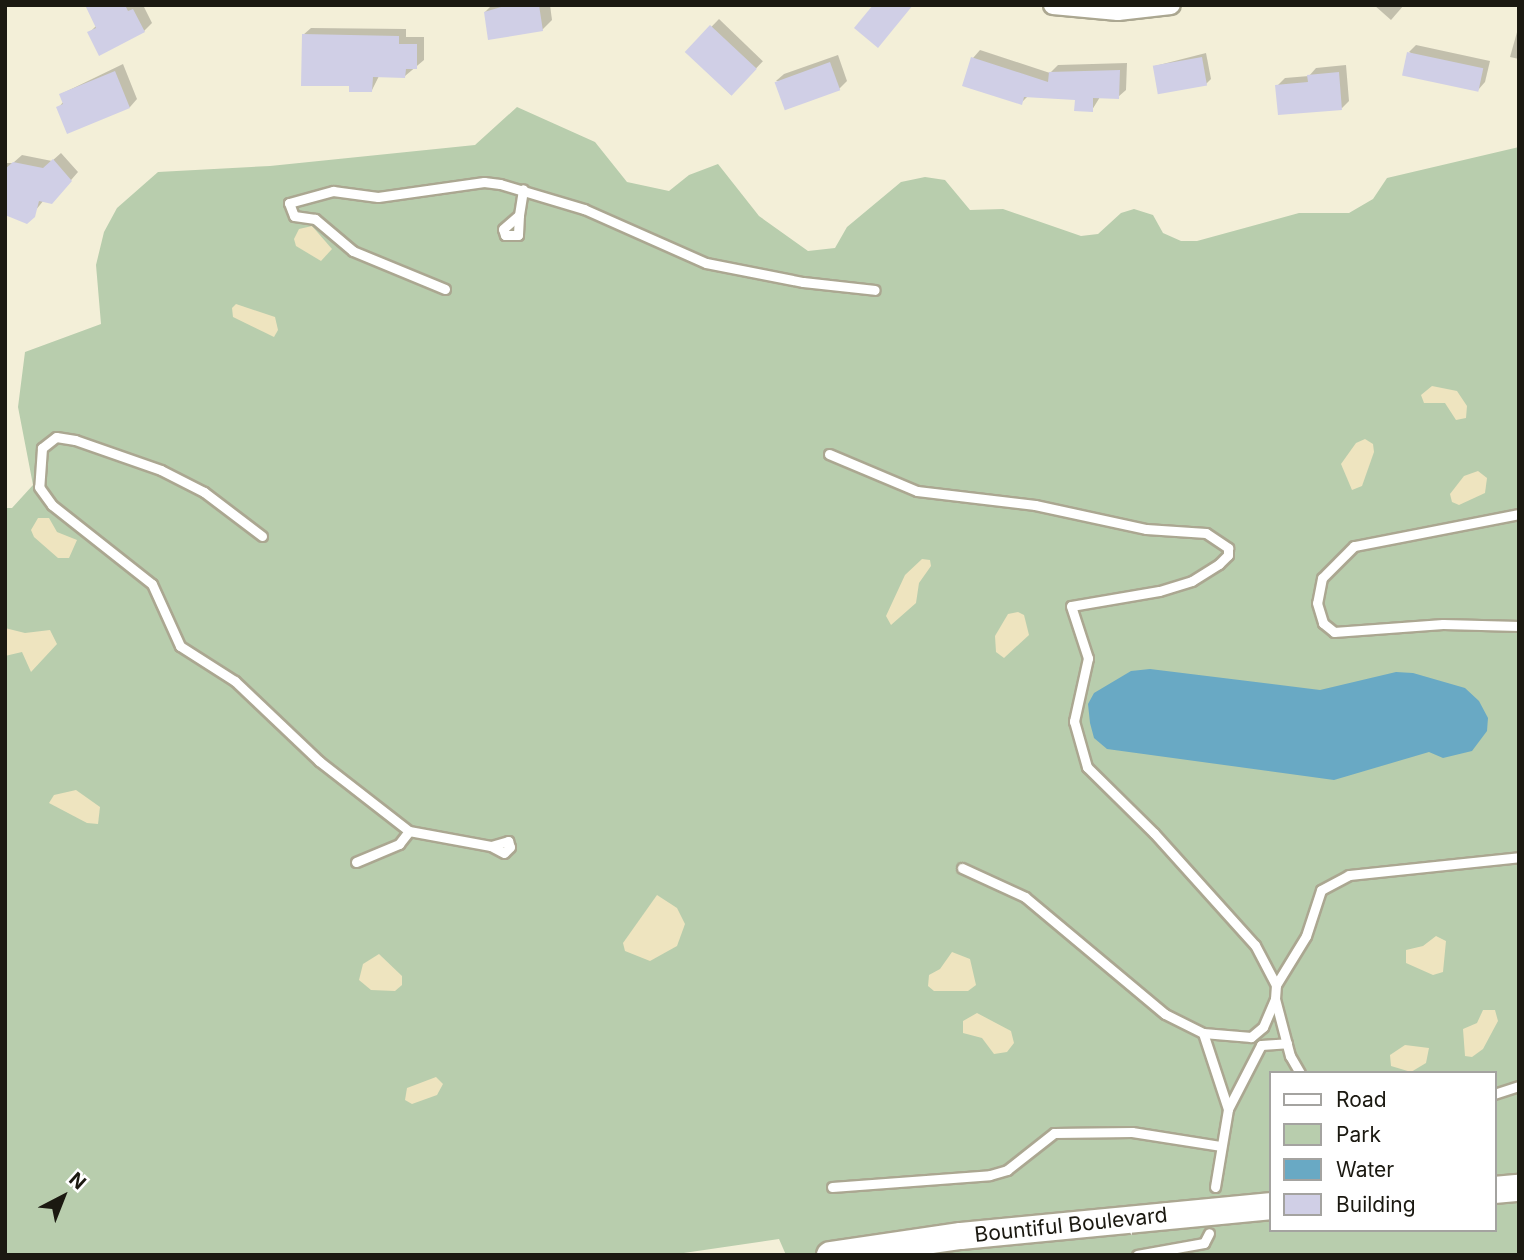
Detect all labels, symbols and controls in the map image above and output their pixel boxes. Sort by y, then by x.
legend [1268,1071,1496,1232]
text: Road [1336,1087,1387,1112]
text: Park [1336,1122,1381,1147]
text: Water [1336,1157,1394,1182]
north arrow [28,1162,98,1232]
text: N [64,1168,90,1194]
text: Building [1336,1192,1416,1217]
street label: Bountiful Boulevard [973,1202,1169,1248]

